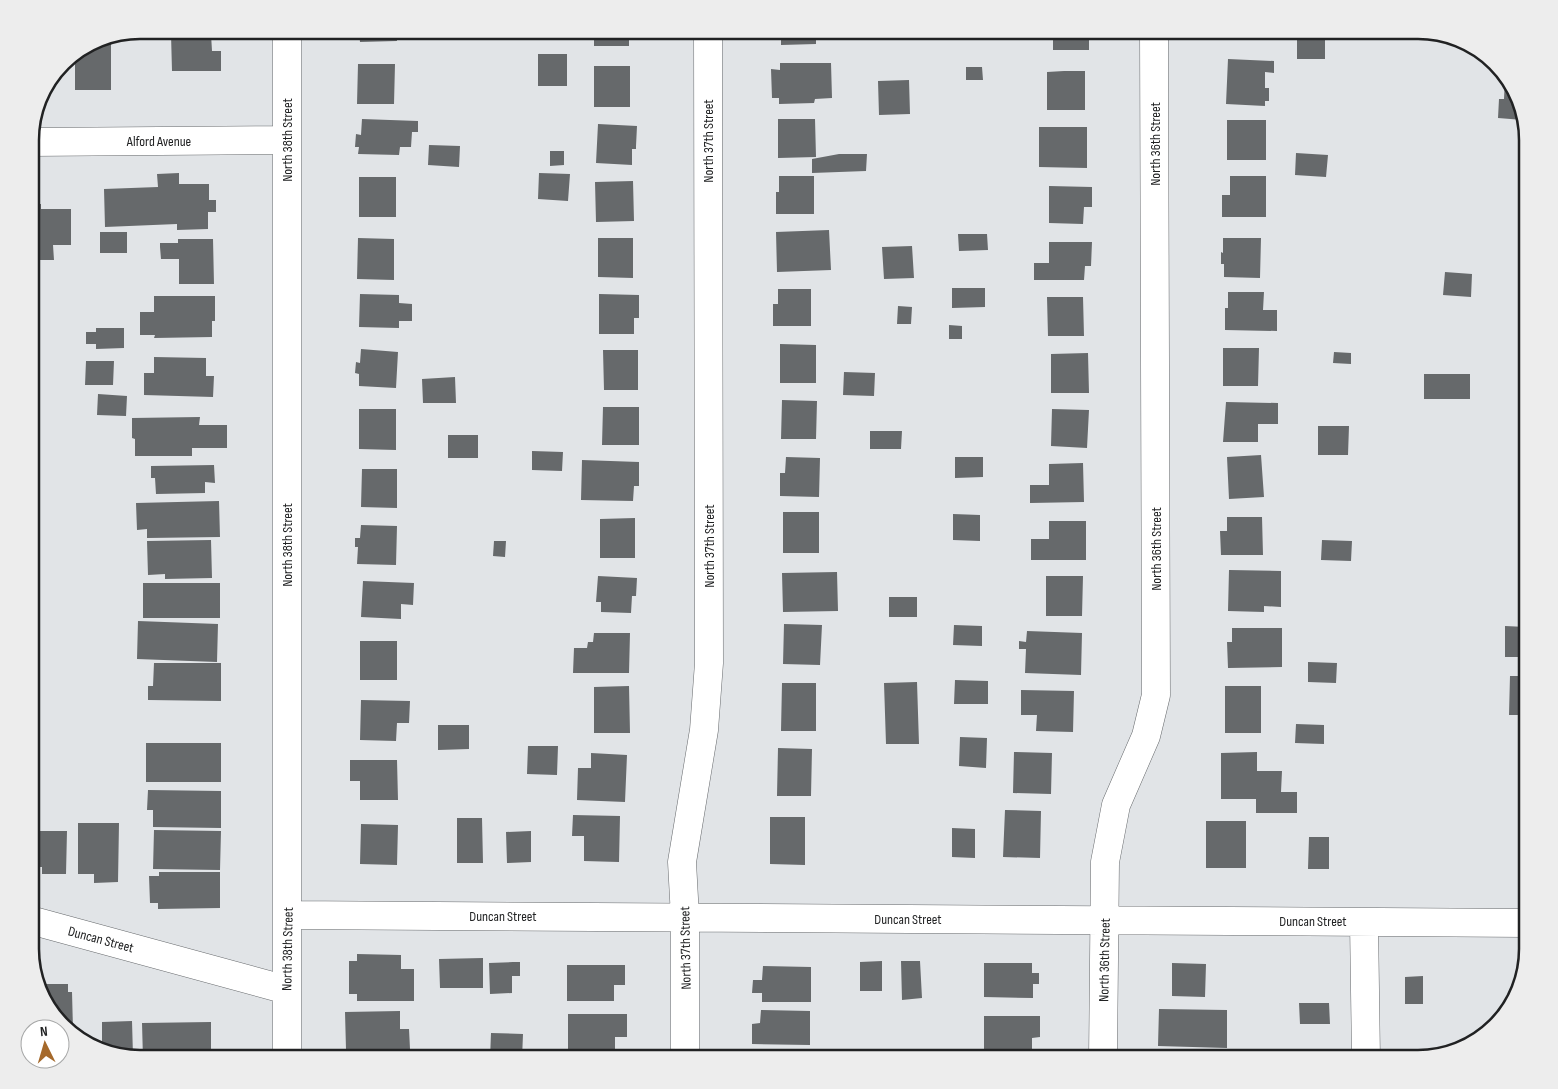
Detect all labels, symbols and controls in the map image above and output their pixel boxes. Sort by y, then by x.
street label: North 38th Street [279,98,296,182]
street label: North 37th Street [700,99,717,183]
street label: North 36th Street [1147,102,1164,186]
street label: Alford Avenue [126,133,191,150]
street label: North 38th Street [279,503,296,587]
street label: North 37th Street [701,504,718,588]
street label: North 36th Street [1148,507,1165,591]
street label: North 37th Street [676,906,695,990]
street label: North 38th Street [278,907,297,991]
street label: Duncan Street [469,908,537,925]
street label: Duncan Street [874,911,942,928]
street label: Duncan Street [1279,913,1347,930]
street label: North 36th Street [1095,918,1114,1002]
street label: Duncan Street [66,923,136,956]
north arrow [20,1019,70,1069]
text: N [39,1023,48,1040]

